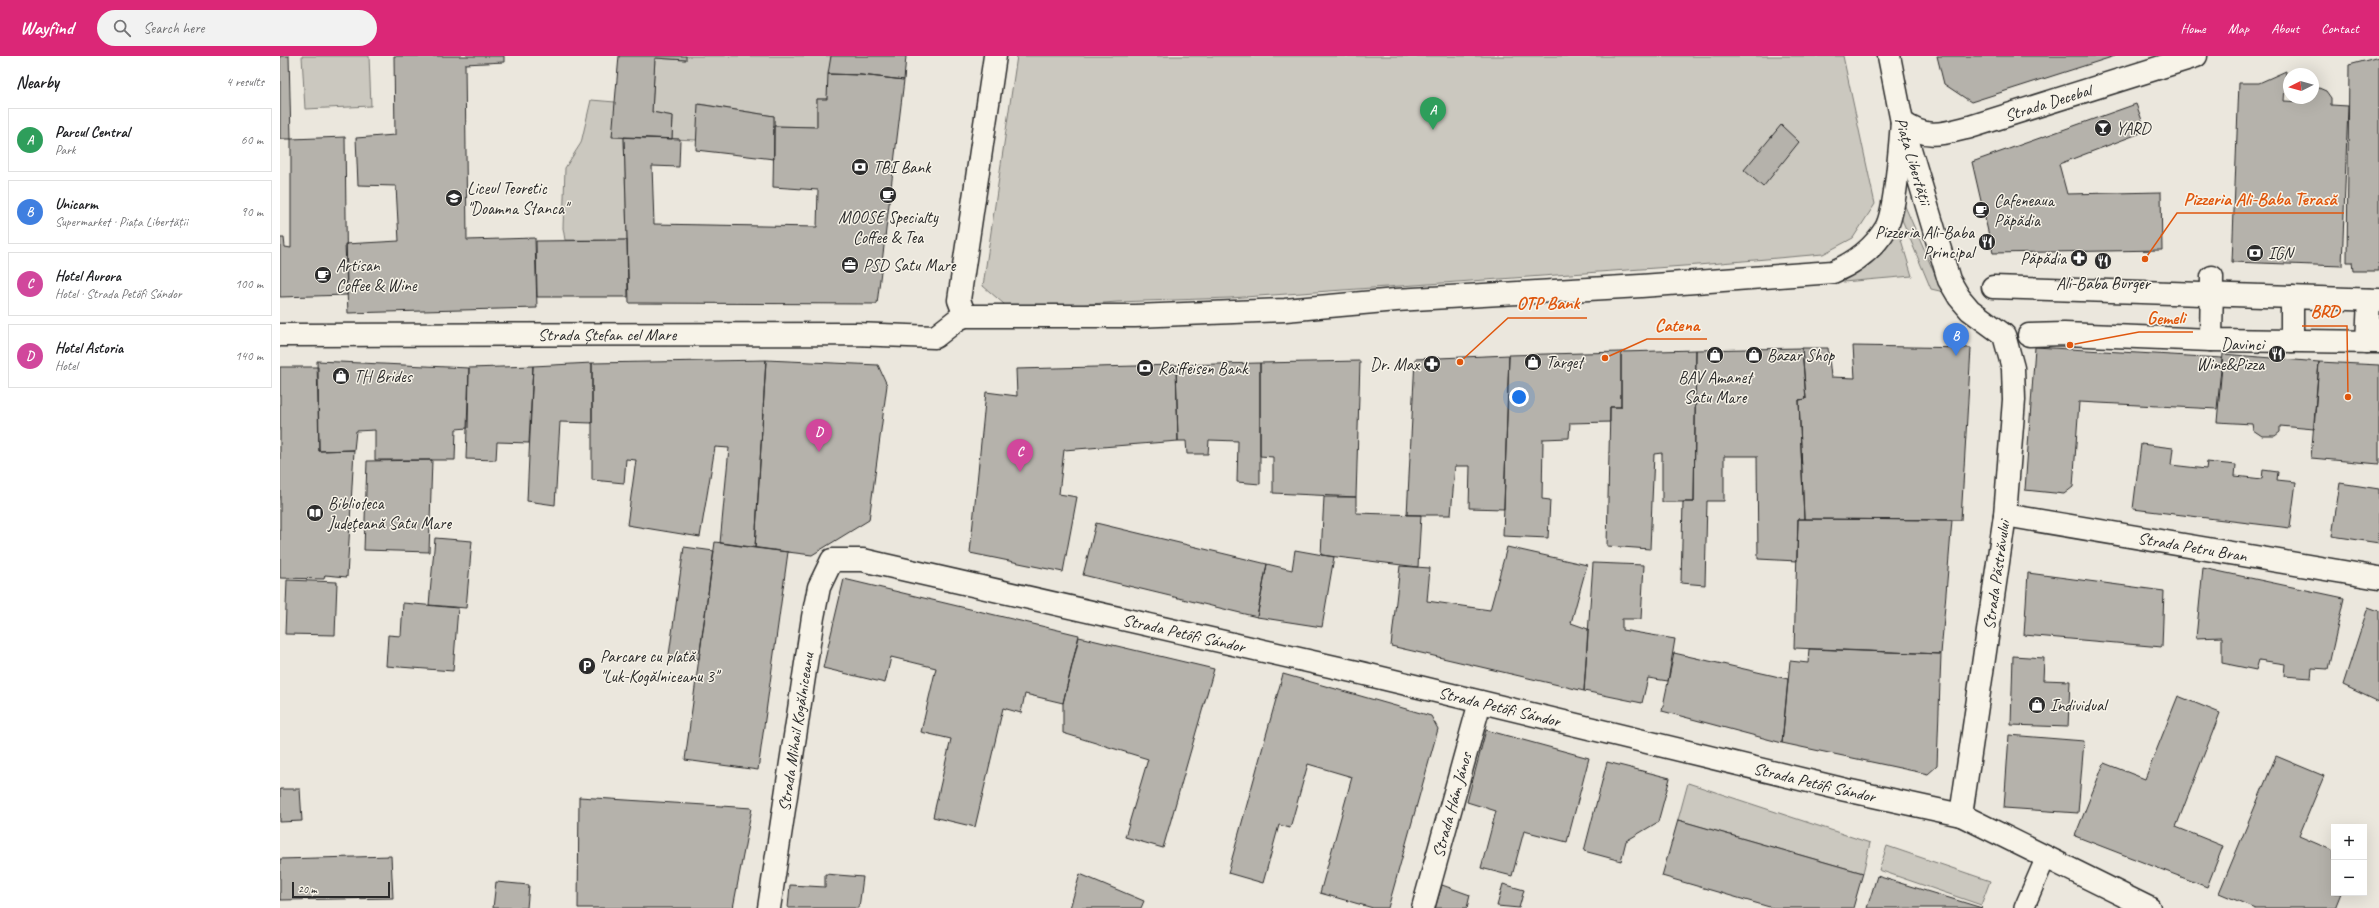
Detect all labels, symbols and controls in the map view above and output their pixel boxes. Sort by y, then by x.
search box [97,10,377,46]
text: Wayfind [20,16,73,40]
icon: search [111,17,133,39]
text: Search here [143,19,204,38]
text: Home [2180,20,2206,37]
text: Map [2228,20,2249,37]
text: About [2271,20,2299,37]
text: Contact [2321,20,2359,37]
north arrow [2283,68,2319,104]
text: Nearby [16,72,59,93]
text: 4 results [226,74,264,90]
street label: Strada Decebal [2002,79,2097,126]
pin: A [1420,97,1446,130]
street label: Piața Libertății [1890,116,1937,209]
bar icon: YARD [2093,118,2113,138]
place label: YARD [2116,118,2152,139]
text: Parcul Central [55,123,130,142]
text: A [27,132,33,148]
text: 60 m [241,132,263,148]
text: Park [55,142,76,158]
bank icon: TBI Bank [850,157,870,177]
place label: TBI Bank [873,157,932,178]
place label: Liceul Teoretic "Doamna Stanca" [467,178,572,219]
callout: Pizzeria Ali-Baba Terasă [2177,183,2344,213]
cafe icon: MOOSE Specialty Coffee & Tea [878,185,898,205]
school or university icon: Liceul Teoretic "Doamna Stanca" [444,188,464,208]
text: Pizzeria Ali-Baba Terasă [2184,188,2339,210]
place label: Cafeneaua Păpădia [1994,190,2056,231]
text: Unicarm [55,195,98,214]
cafe icon: Cafeneaua Păpădia [1971,200,1991,220]
text: B [27,204,33,220]
text: 90 m [241,204,263,220]
place label: MOOSE Specialty Coffee & Tea [838,207,939,248]
text: Supermarket · Piața Libertății [55,214,188,230]
place label: Pizzeria Ali-Baba Principal [1875,222,1977,263]
restaurant icon: Pizzeria Ali-Baba Principal [1977,232,1997,252]
bank icon: IGN [2245,243,2265,263]
place label: IGN [2268,243,2295,264]
place label: Păpădia [2020,248,2067,269]
pharmacy icon: Păpădia [2069,248,2089,268]
restaurant icon: Ali-Baba Burger [2093,251,2113,271]
place label: Artisan Coffee & Wine [336,255,418,296]
office icon: PSD Satu Mare [840,255,860,275]
place label: PSD Satu Mare [863,255,957,276]
cafe icon: Artisan Coffee & Wine [313,265,333,285]
text: Hotel Aurora [55,267,121,286]
place label: Ali-Baba Burger [2056,273,2152,294]
text: C [27,276,33,292]
text: 100 m [235,276,263,292]
text: Hotel · Strada Petőfi Sándor [55,286,182,302]
callout: OTP Bank [1508,288,1587,318]
text: OTP Bank [1517,292,1581,314]
callout: BRD [2302,296,2347,326]
text: BRD [2311,300,2342,322]
callout: Gemeli [2139,302,2193,332]
text: Gemeli [2147,307,2187,329]
callout: Catena [1647,309,1707,339]
text: Catena [1655,314,1701,336]
pin: B [1943,323,1969,356]
street label: Strada Ștefan cel Mare [538,324,678,346]
place label: Davinci Wine&Pizza [2197,334,2267,375]
text: Hotel Astoria [55,339,123,358]
restaurant icon: Davinci Wine&Pizza [2267,344,2287,364]
shop icon: BAV Amanet Satu Mare [1705,345,1725,365]
shop icon: Bazar Shop [1744,345,1764,365]
place label: Bazar Shop [1767,345,1836,366]
text: D [26,348,34,364]
text: 140 m [235,348,263,364]
shop icon: Target [1523,352,1543,372]
place label: Target [1546,352,1585,373]
place label: Dr. Max [1370,354,1420,375]
pharmacy icon: Dr. Max [1422,354,1442,374]
text: Hotel [55,358,78,374]
bank icon: Raiffeisen Bank [1135,358,1155,378]
place label: Raiffeisen Bank [1158,358,1249,379]
shop icon: TH Brides [331,366,351,386]
place label: TH Brides [354,366,414,387]
place label: BAV Amanet Satu Mare [1678,367,1754,408]
your location [1509,387,1529,407]
pin: D [806,419,832,452]
pin: C [1007,439,1033,472]
place label: Biblioteca Judeţeană Satu Mare [327,493,452,534]
library icon: Biblioteca Judeţeană Satu Mare [305,503,325,523]
street label: Strada Păstrăvului [1978,516,2015,631]
street label: Strada Petru Bran [2136,528,2250,567]
street label: Strada Petőfi Sándor [1121,609,1249,658]
place label: Parcare cu plată "Luk-Kogălniceanu 3" [600,646,722,687]
street label: Strada Mihail Kogălniceanu [774,650,819,813]
parking icon: Parcare cu plată "Luk-Kogălniceanu 3" [577,656,597,676]
street label: Strada Petőfi Sándor [1436,682,1564,732]
shop icon: Individual [2027,695,2047,715]
place label: Individual [2050,695,2109,716]
street label: Strada Hám János [1427,749,1477,860]
street label: Strada Petőfi Sándor [1751,758,1879,807]
map controls [2331,824,2367,896]
button: + [2331,824,2367,860]
button: − [2331,860,2367,896]
scale bar [292,880,390,899]
text: 20 m [298,882,317,896]

